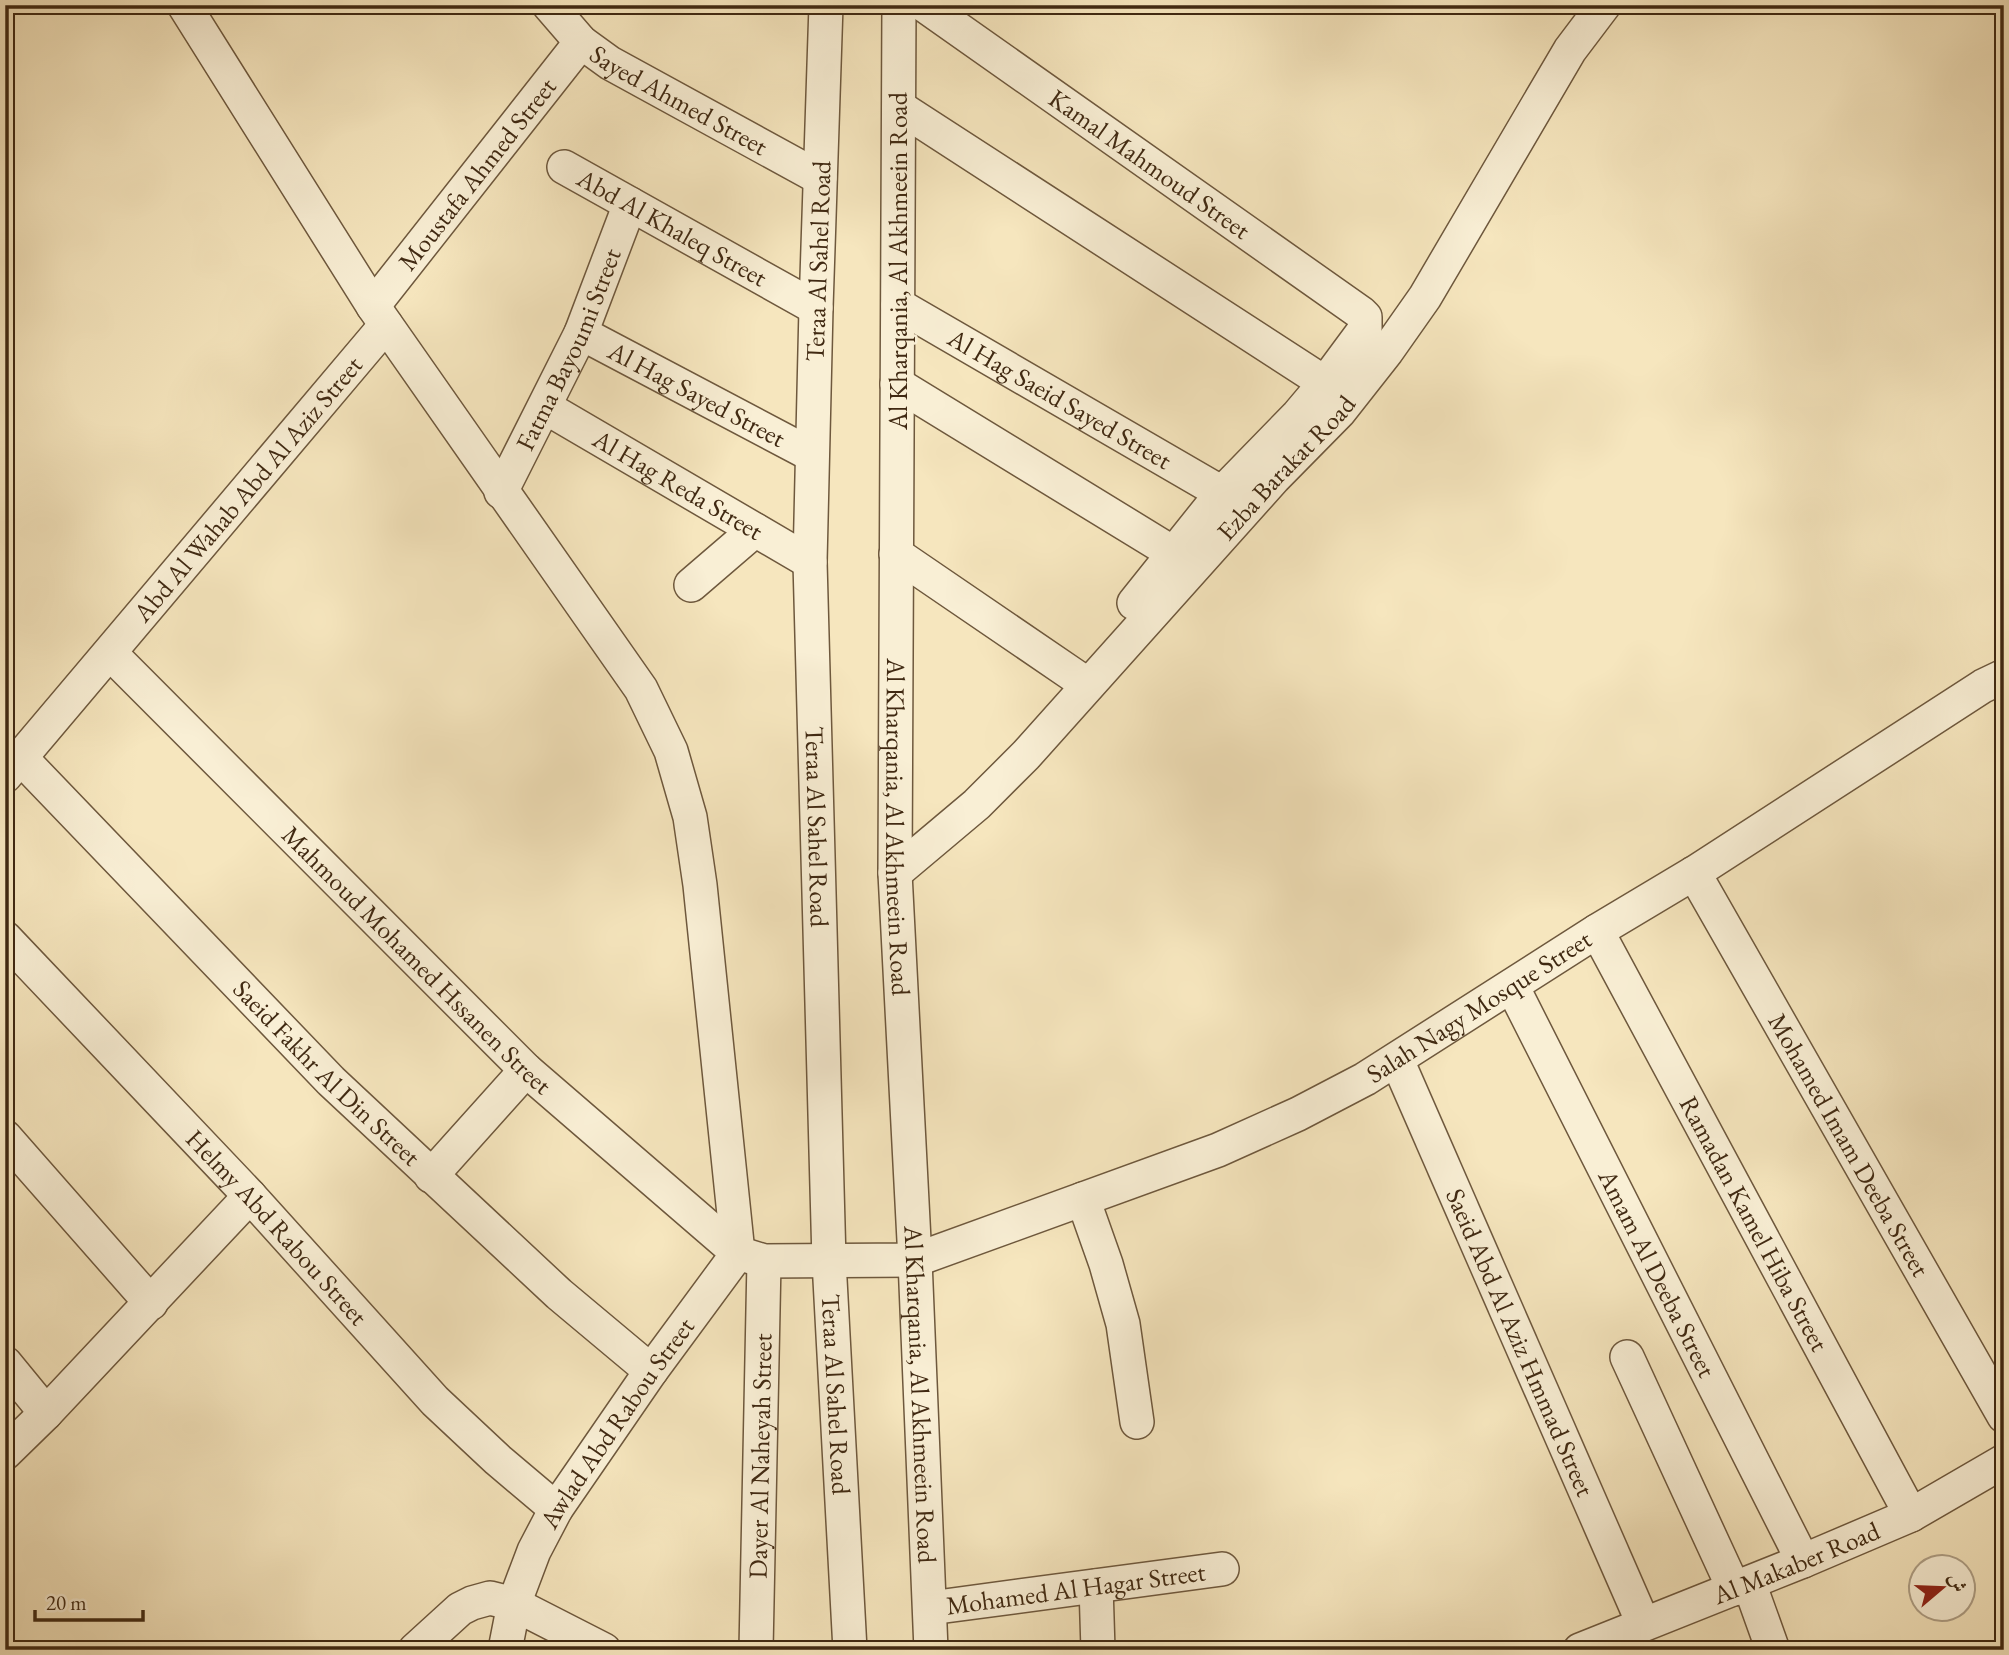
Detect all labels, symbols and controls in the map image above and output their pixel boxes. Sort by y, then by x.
street label: Sayed Ahmed Street [583,37,774,163]
street label: Moustafa Ahmed Street [390,71,564,278]
street label: Kamal Mahmoud Street [1042,81,1257,247]
street label: Al Kharqania, Al Akhmeein Road [881,91,915,431]
street label: Teraa Al Sahel Road [798,159,839,362]
street label: Abd Al Khaleq Street [570,160,773,294]
street label: Fatma Bayoumi Street [508,243,629,456]
street label: Al Hag Saeid Sayed Street [941,320,1178,477]
street label: Al Hag Sayed Street [601,333,791,455]
street label: Abd Al Wahab Abd Al Aziz Street [125,349,370,630]
street label: Ezba Barakat Road [1209,387,1363,548]
street label: Al Hag Reda Street [586,421,769,548]
street label: Al Kharqania, Al Akhmeein Road [878,657,918,998]
street label: Teraa Al Sahel Road [797,726,837,928]
street label: Mahmoud Mohamed Hssanen Street [275,818,559,1102]
street label: Salah Nagy Mosque Street [1360,922,1598,1091]
street label: Saeid Fakhr Al Din Street [226,972,428,1173]
street label: Mohamed Imam Deeba Street [1761,1007,1938,1283]
street label: Ramadan Kamel Hiba Street [1672,1090,1837,1357]
street label: Helmy Abd Rabou Street [179,1122,375,1332]
street label: Amam Al Deeba Street [1590,1163,1724,1383]
street label: Saeid Abd Al Aziz Hmmad Street [1438,1183,1602,1501]
street label: Al Kharqania, Al Akhmeein Road [896,1224,944,1565]
street label: Teraa Al Sahel Road [814,1293,859,1496]
street label: Awlad Abd Rabou Street [531,1311,702,1535]
street label: Dayer Al Naheyah Street [740,1333,780,1579]
street label: Al Makaber Road [1707,1513,1885,1613]
street label: Mohamed Al Hagar Street [944,1554,1207,1623]
north arrow [1908,1554,1978,1624]
text: ش [1943,1570,1972,1596]
scale bar [35,1578,144,1622]
text: 20 m [46,1589,87,1616]

